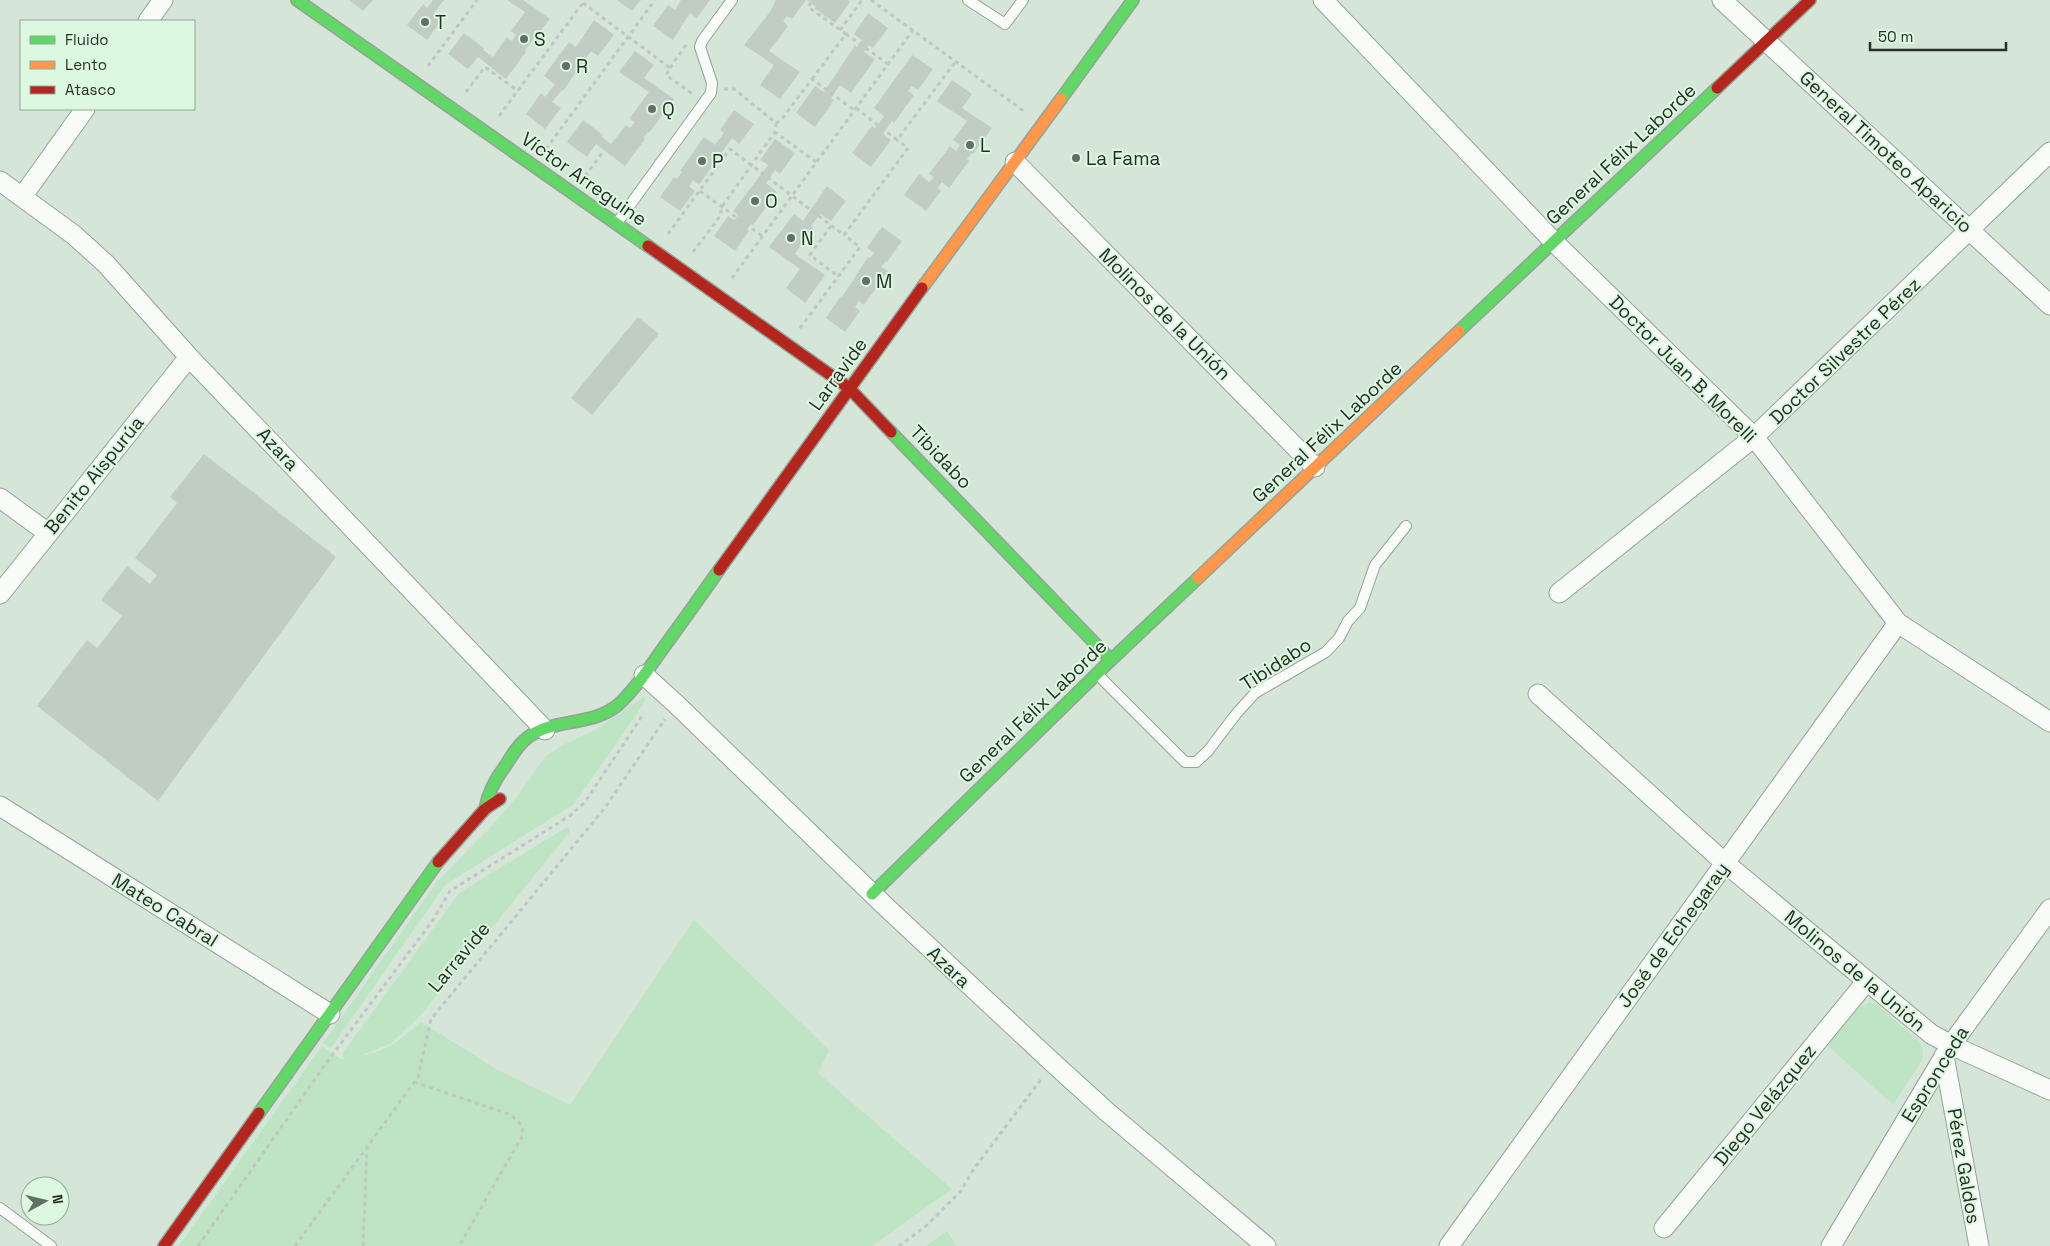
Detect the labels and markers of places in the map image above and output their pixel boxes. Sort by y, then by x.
place label: T [435,10,446,35]
marker: T [419,16,431,28]
place label: S [534,27,546,52]
marker: S [518,33,530,45]
place label: R [576,54,588,79]
marker: R [560,60,572,72]
place label: Q [662,97,675,122]
marker: Q [646,103,658,115]
place label: L [980,133,990,158]
marker: L [964,139,976,151]
place label: La Fama [1086,146,1161,171]
place label: P [712,149,723,174]
marker: La Fama [1070,152,1082,164]
marker: P [696,155,708,167]
place label: O [765,189,778,214]
marker: O [749,195,761,207]
place label: N [801,226,814,251]
marker: N [785,232,797,244]
place label: M [876,269,892,294]
marker: M [860,275,872,287]

